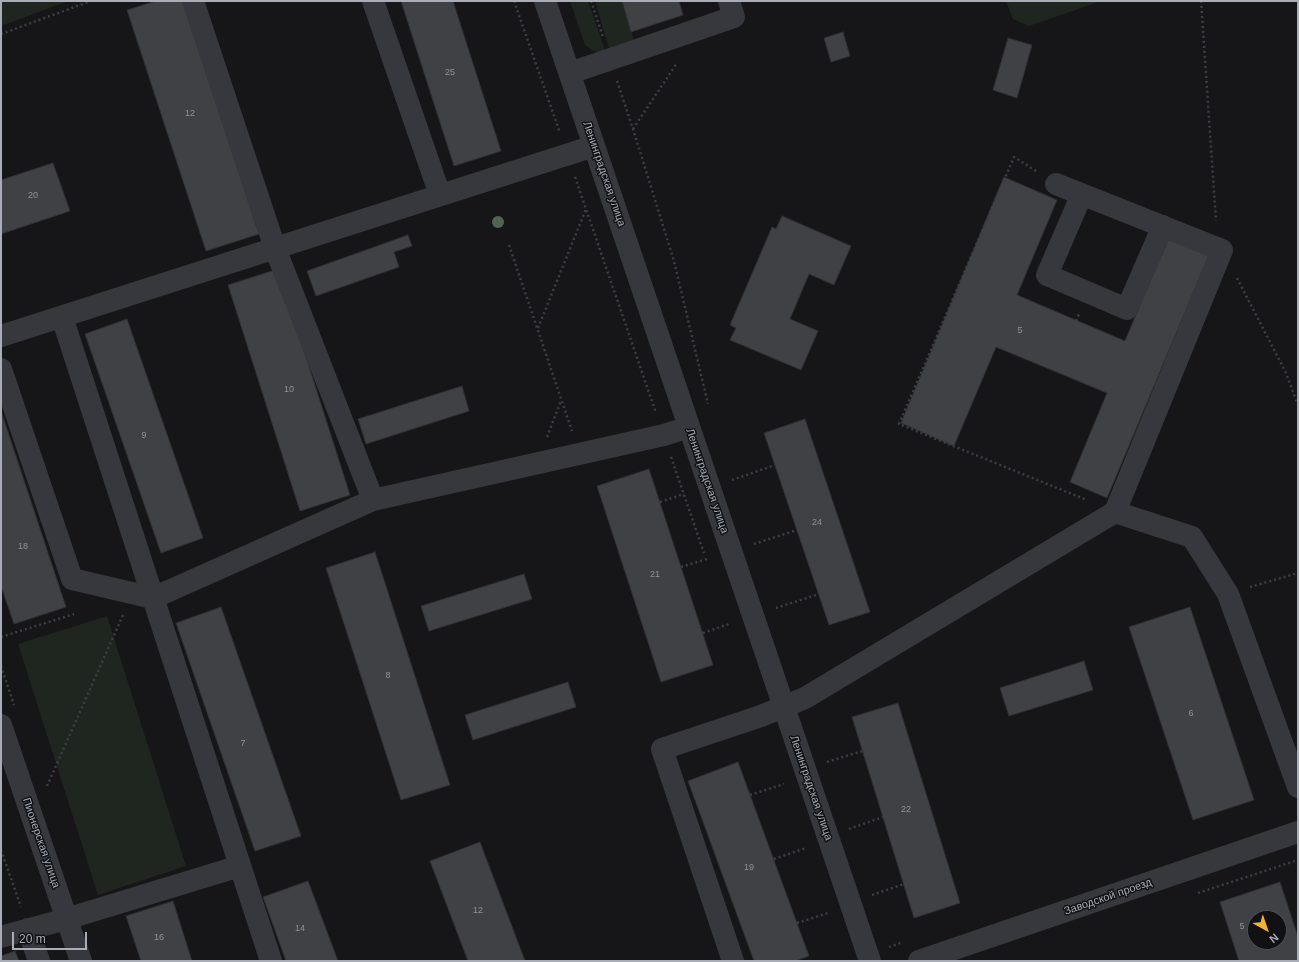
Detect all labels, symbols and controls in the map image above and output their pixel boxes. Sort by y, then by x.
house number: 25 [445,68,455,78]
house number: 12 [185,109,195,119]
street label: Ленинградская улица [580,120,628,228]
house number: 20 [28,191,38,201]
house number: 5 [1017,326,1023,336]
house number: 10 [284,385,294,395]
street label: Ленинградская улица [683,427,731,535]
house number: 9 [141,431,147,441]
house number: 24 [812,518,822,528]
house number: 18 [18,542,28,552]
house number: 21 [650,570,660,580]
house number: 8 [385,671,391,681]
house number: 6 [1188,709,1194,719]
street label: Ленинградская улица [787,734,835,842]
house number: 7 [240,739,246,749]
street label: Пионерская улица [19,796,63,890]
house number: 22 [901,805,911,815]
house number: 19 [744,863,754,873]
street label: Заводской проезд [1062,876,1154,918]
house number: 12 [473,906,483,916]
north arrow [1247,910,1287,950]
house number: 5 [1239,922,1245,932]
scale bar [14,924,89,950]
house number: 14 [295,924,305,934]
text: N [1267,931,1281,946]
text: 20 m [19,932,46,946]
house number: 16 [154,933,164,943]

